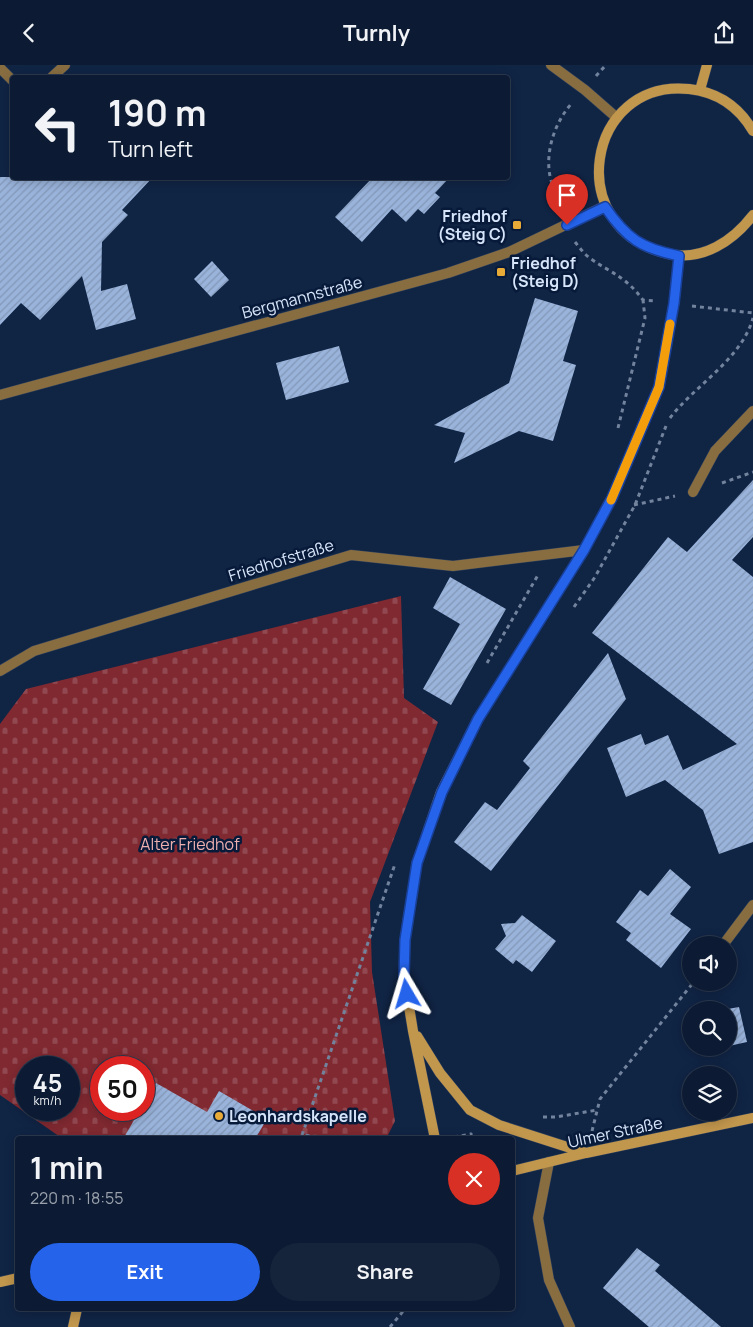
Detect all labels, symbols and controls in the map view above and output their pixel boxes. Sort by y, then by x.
text: Turnly [343,18,410,48]
icon: back [15,19,43,47]
icon: share [710,19,738,47]
text: 190 m [108,89,207,137]
icon: left [25,95,90,160]
text: Turn left [108,134,193,164]
pin [546,174,588,225]
icon: arrive [553,181,581,209]
place label: Friedhof (Steig C) [438,205,507,245]
marker: Friedhof (Steig C) [511,219,523,231]
place label: Friedhof (Steig D) [511,252,580,292]
marker: Friedhof (Steig D) [495,266,507,278]
street label: Bergmannstraße [239,270,365,324]
street label: Friedhofstraße [226,534,336,586]
park label: Alter Friedhof [140,833,240,855]
map controls [682,936,737,1121]
button: sound [682,936,737,991]
position arrow [380,967,432,1019]
button: search [682,1001,737,1056]
speed limit sign: 50 [90,1056,155,1121]
text: 45 [33,1065,62,1100]
button: layers [682,1066,737,1121]
text: km/h [34,1092,61,1109]
place label: Leonhardskapelle [229,1105,367,1127]
marker: Leonhardskapelle [213,1110,225,1122]
street label: Ulmer Straße [566,1111,664,1153]
text: 1 min [30,1147,103,1188]
button: close [448,1153,500,1205]
text: 220 m · 18:55 [30,1187,124,1209]
button: Exit [30,1243,260,1301]
button: Share [270,1243,500,1301]

